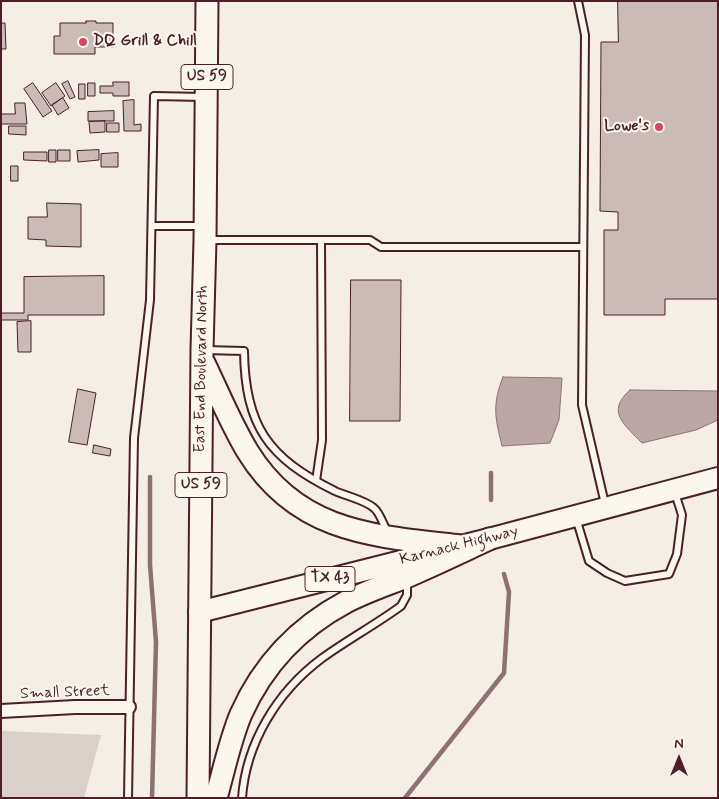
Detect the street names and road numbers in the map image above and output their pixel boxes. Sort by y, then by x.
road number: US 59 [181,64,233,90]
street label: East End Boulevard North [191,285,213,453]
road number: US 59 [175,472,227,498]
street label: Karnack Highway [398,522,520,570]
road number: TX 43 [305,566,355,592]
street label: Small Street [20,682,110,704]

